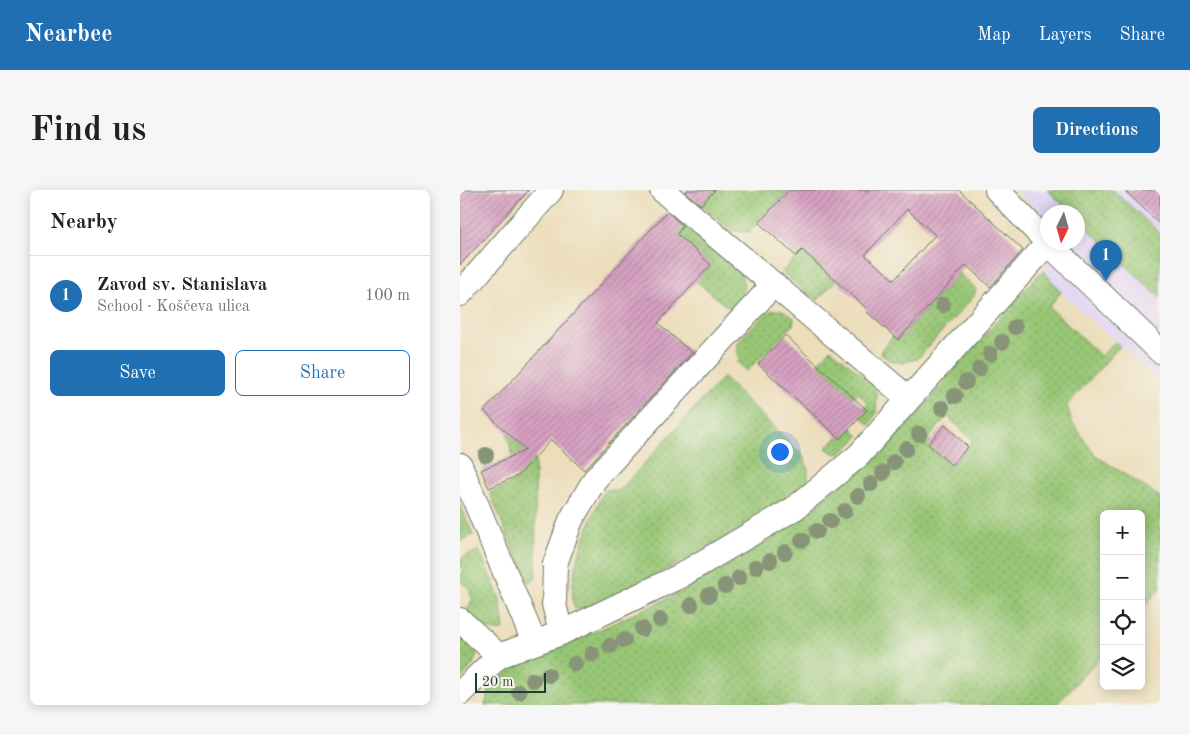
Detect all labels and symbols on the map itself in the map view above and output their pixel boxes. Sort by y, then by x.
north arrow [1040,205,1085,250]
pin: 1 [1090,240,1122,281]
your location [767,439,793,465]
scale bar [475,670,546,693]

